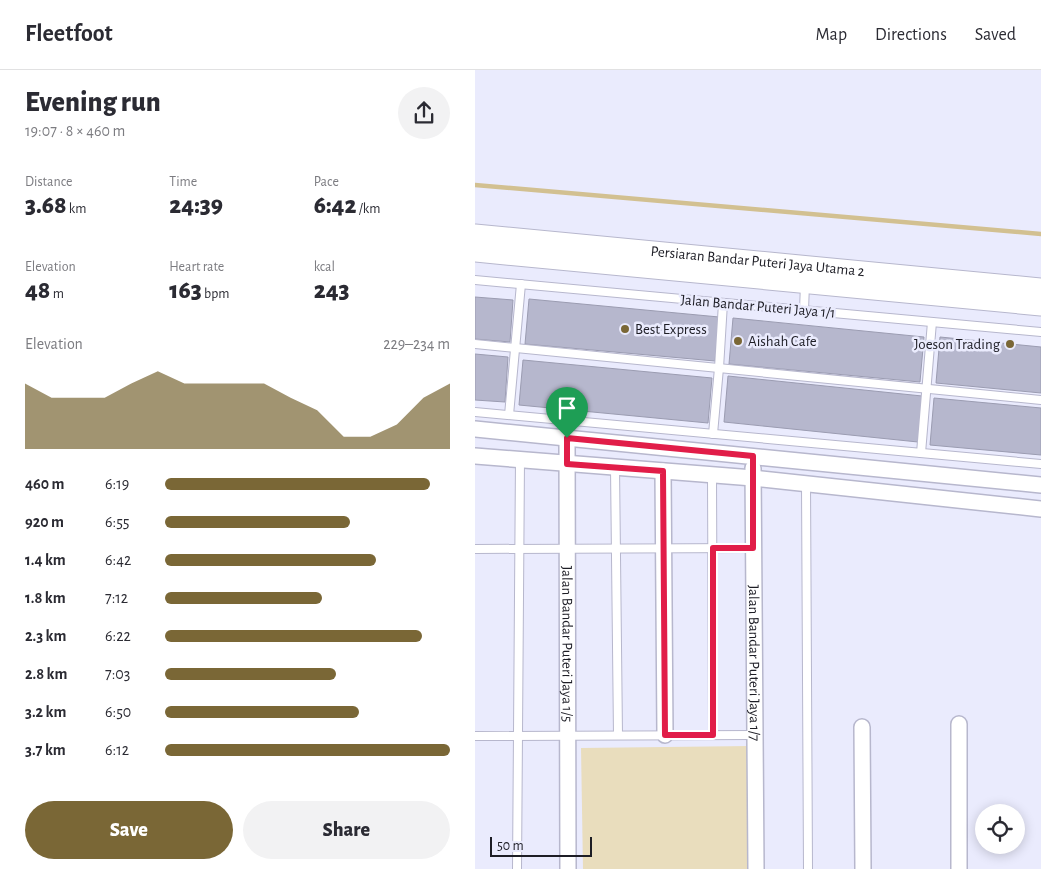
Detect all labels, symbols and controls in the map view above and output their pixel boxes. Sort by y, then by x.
text: Fleetfoot [25,22,113,46]
text: Map [816,26,847,44]
text: Directions [875,26,947,44]
text: Saved [975,26,1016,44]
button: share [398,87,450,139]
text: Evening run [25,89,161,117]
text: 19:07 · 8 × 460 m [25,123,125,139]
text: Distance [25,175,72,189]
text: Time [169,175,197,189]
text: Pace [314,175,339,189]
text: 3.68 [25,193,66,218]
text: 24:39 [169,193,223,218]
text: 6:42 [314,193,356,218]
text: km [66,202,86,216]
text: /km [356,202,380,216]
street label: Persiaran Bandar Puteri Jaya Utama 2 [650,244,865,279]
text: Elevation [25,260,76,274]
text: Heart rate [169,260,224,274]
text: kcal [314,260,335,274]
text: 48 [25,278,50,303]
text: 163 [169,278,202,303]
text: 243 [314,278,349,303]
text: m [50,287,64,301]
text: bpm [202,287,229,301]
street label: Jalan Bandar Puteri Jaya 1/1 [680,292,836,321]
place label: Best Express [635,322,707,337]
marker: Best Express [619,323,631,335]
place label: Aishah Cafe [748,334,817,349]
marker: Aishah Cafe [732,335,744,347]
text: Elevation [25,336,83,352]
text: 229–234 m [383,336,450,352]
place label: Joeson Trading [914,337,1001,352]
marker: Joeson Trading [1004,338,1016,350]
pin [546,387,588,438]
icon: arrive [553,394,581,422]
text: 460 m [25,476,64,492]
text: 6:19 [105,476,129,492]
text: 920 m [25,514,64,530]
text: 6:55 [105,514,130,530]
text: 1.4 km [25,552,66,568]
text: 6:42 [105,552,131,568]
street label: Jalan Bandar Puteri Jaya 1/5 [559,566,575,722]
street label: Jalan Bandar Puteri Jaya 1/7 [746,585,762,741]
text: 1.8 km [25,590,66,606]
text: 7:12 [105,590,128,606]
text: 2.3 km [25,628,66,644]
text: 6:22 [105,628,131,644]
text: 2.8 km [25,666,67,682]
text: 7:03 [105,666,130,682]
text: 3.2 km [25,704,66,720]
text: 6:50 [105,704,131,720]
text: 3.7 km [25,742,66,758]
text: 6:12 [105,742,129,758]
button: Save [25,801,233,859]
button: Share [243,801,450,859]
map controls [975,804,1025,854]
button: locate [975,804,1025,854]
scale bar [490,834,593,857]
text: 50 m [497,839,524,853]

